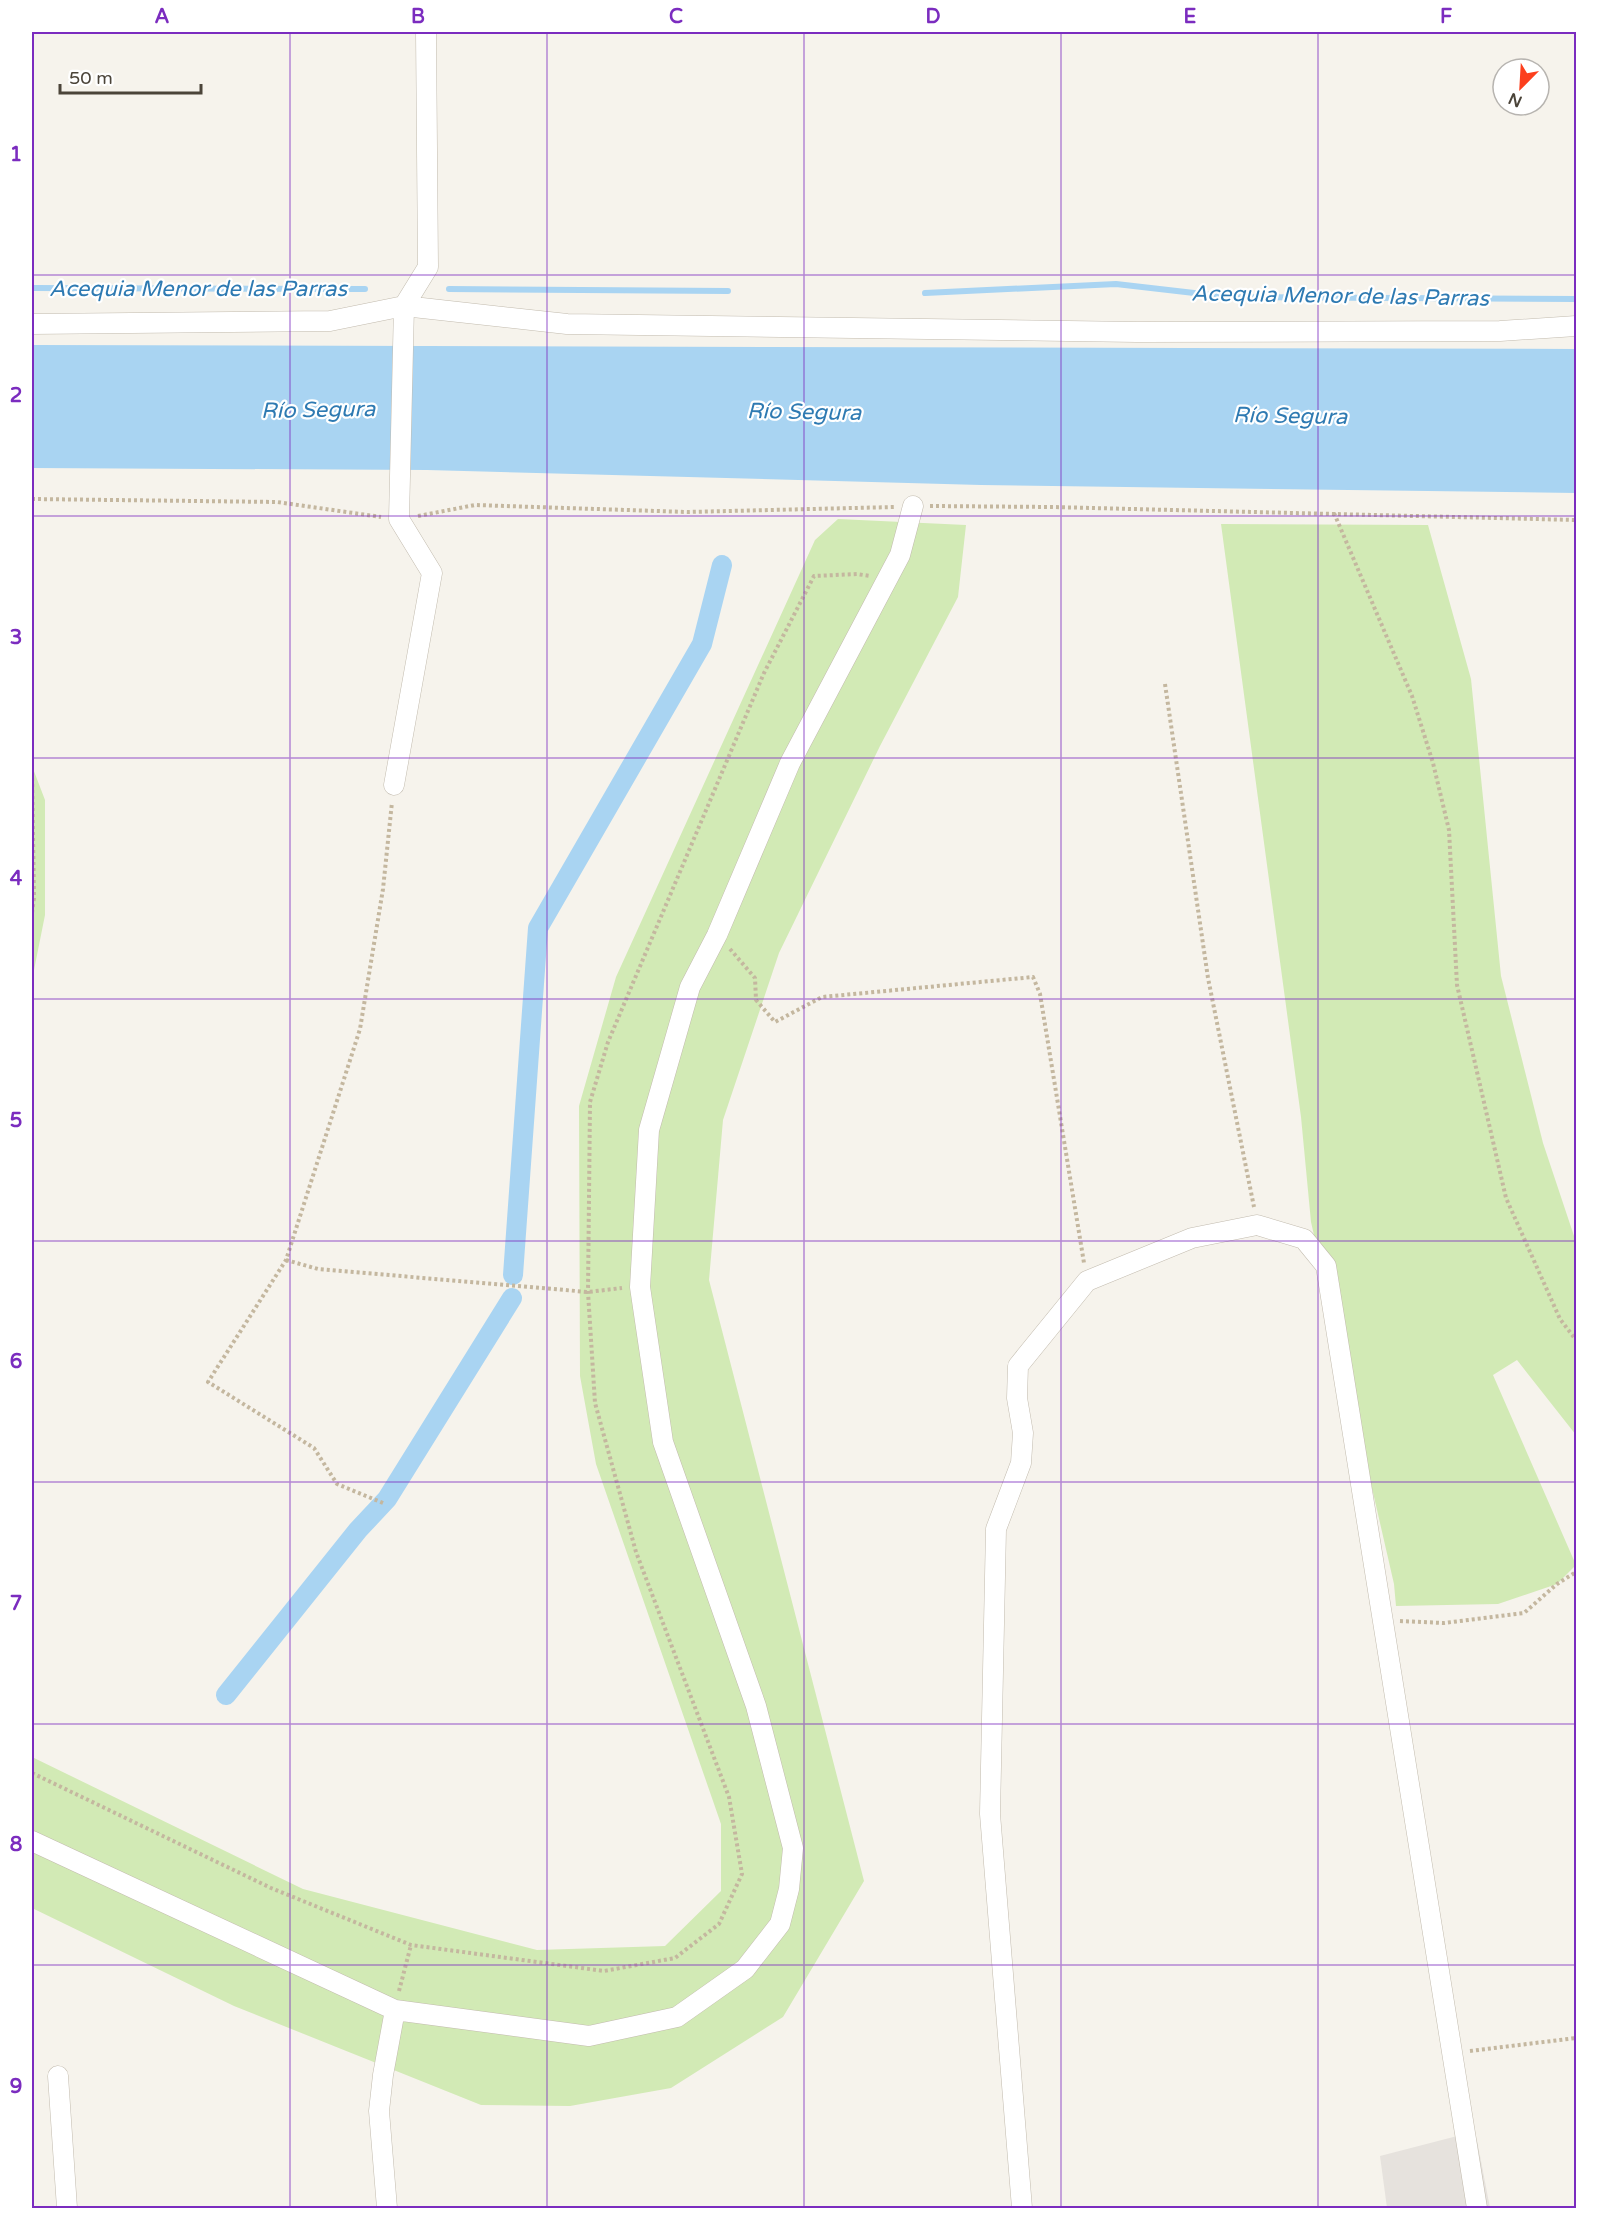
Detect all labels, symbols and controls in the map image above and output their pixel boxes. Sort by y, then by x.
text: A [155,5,170,29]
text: B [411,5,425,29]
text: C [669,5,683,29]
text: D [925,5,941,29]
text: E [1184,5,1197,29]
text: F [1440,5,1452,29]
scale bar [60,57,201,95]
north arrow [1491,57,1551,117]
text: 50 m [69,67,113,89]
text: N [1505,88,1525,112]
text: 1 [10,143,22,167]
water label: Acequia Menor de las Parras [49,276,348,302]
water label: Acequia Menor de las Parras [1191,280,1491,312]
text: 2 [10,384,22,408]
water label: Río Segura [261,396,376,424]
water label: Río Segura [747,398,862,426]
water label: Río Segura [1233,402,1348,430]
text: 3 [10,626,22,650]
text: 4 [10,867,23,891]
text: 5 [10,1109,22,1133]
text: 6 [10,1350,22,1374]
text: 7 [10,1592,22,1616]
text: 8 [10,1833,22,1857]
text: 9 [10,2075,22,2099]

